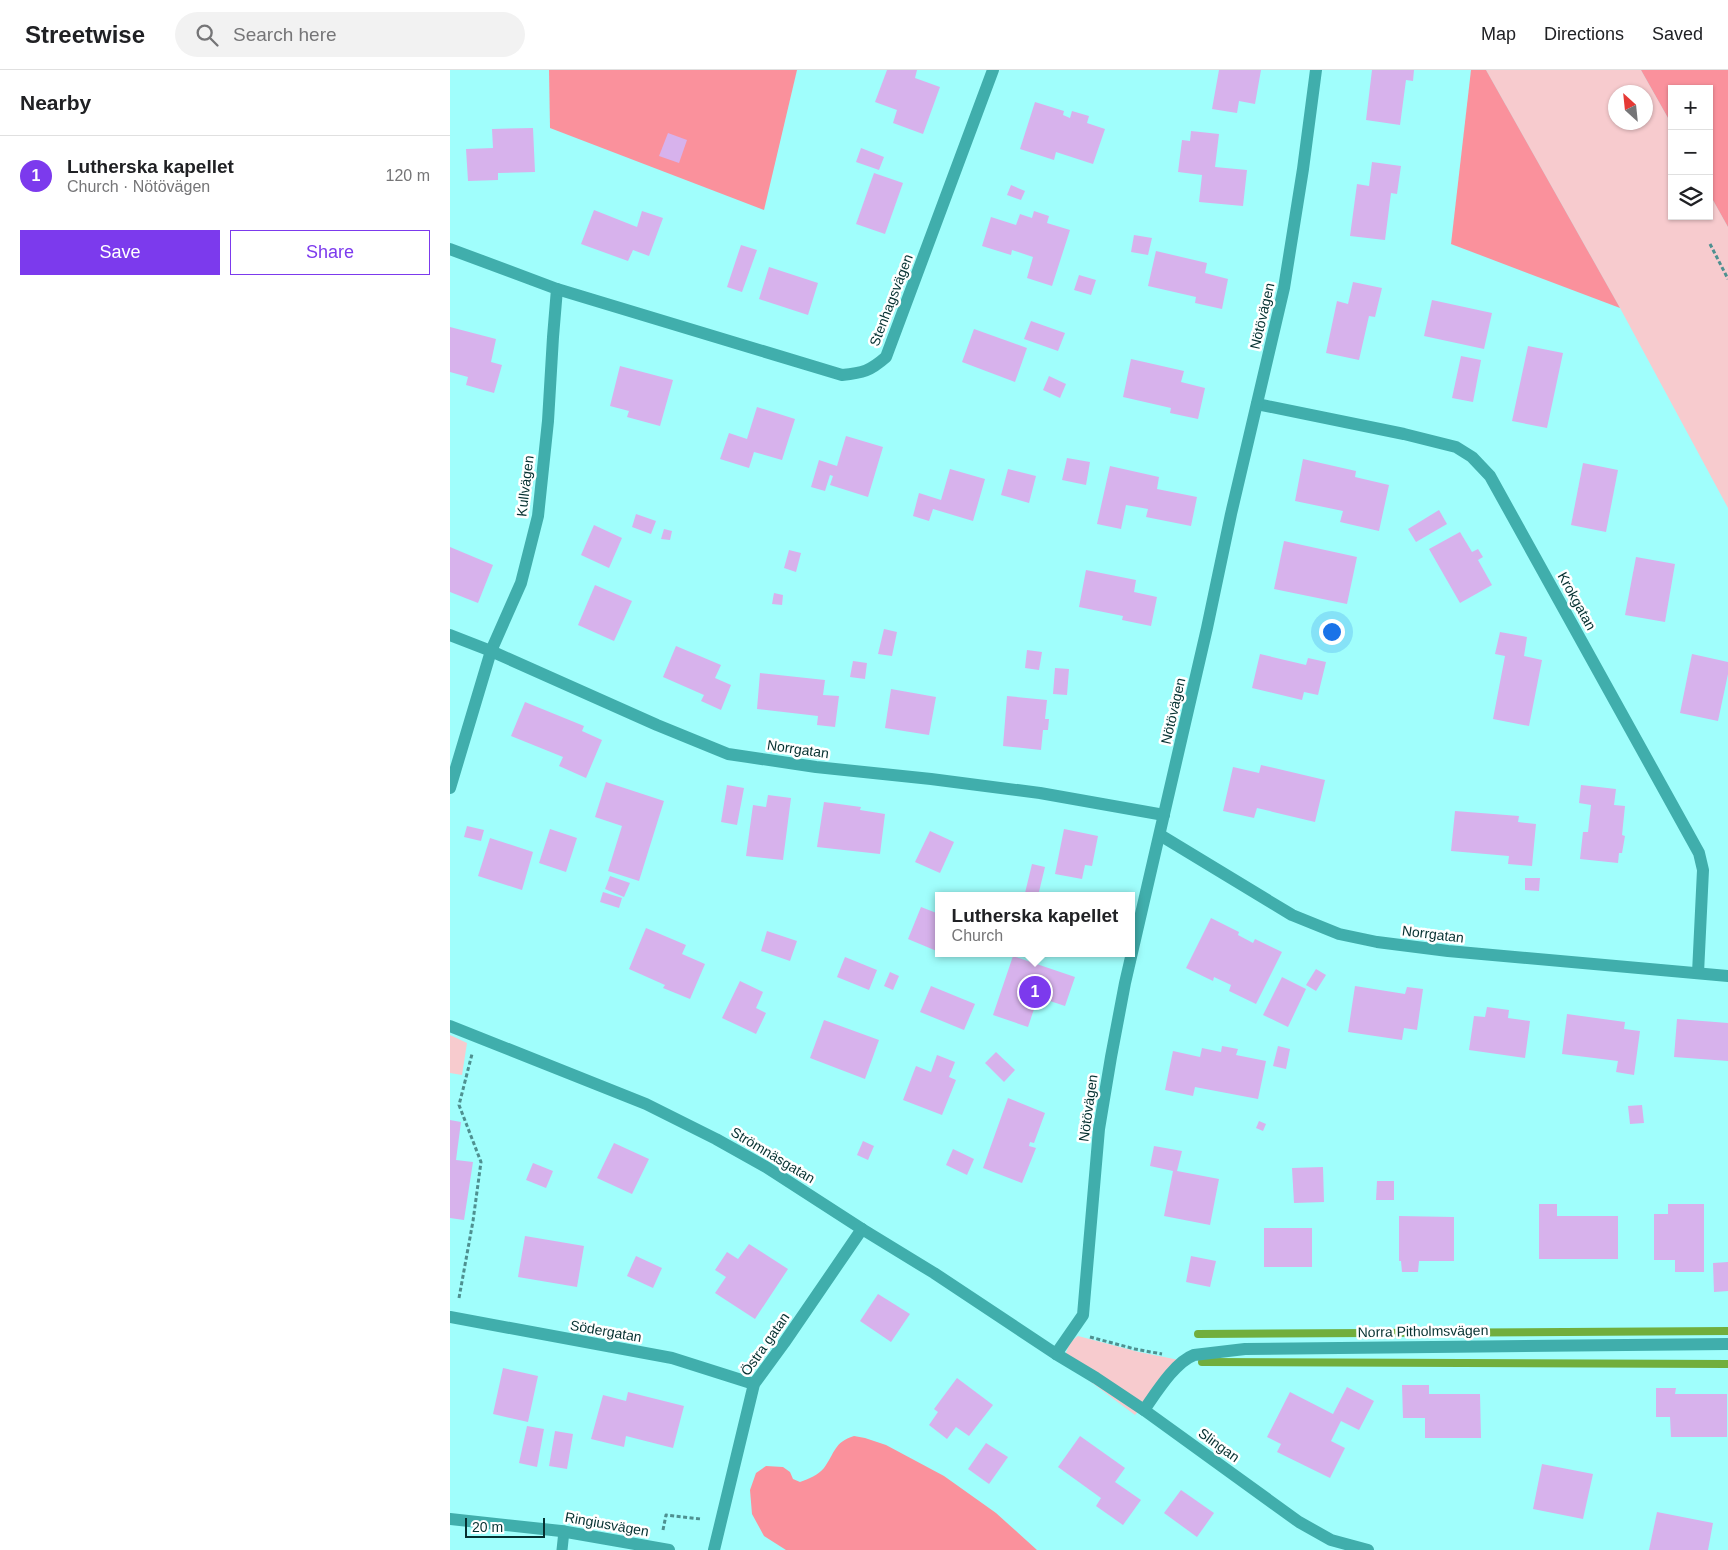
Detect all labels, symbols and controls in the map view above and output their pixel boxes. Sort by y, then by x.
search box [175,12,525,57]
text: Streetwise [25,21,145,48]
icon: search [193,21,221,49]
text: Search here [233,24,337,45]
text: Map [1481,24,1516,44]
text: Directions [1544,24,1624,44]
text: Saved [1652,24,1703,44]
north arrow [1608,85,1653,130]
map controls [1668,85,1713,220]
button: + [1668,85,1713,130]
text: Nearby [20,91,91,114]
button: − [1668,130,1713,175]
text: Lutherska kapellet [67,156,234,177]
text: 1 [32,167,40,184]
text: 120 m [386,167,430,184]
button: layers [1668,175,1713,220]
text: Church · Nötövägen [67,178,210,195]
button: Save [20,230,220,275]
button: Share [230,230,430,275]
street label: Stenhagsvägen [866,252,916,348]
street label: Nötövägen [1247,281,1277,351]
street label: Kullvägen [513,455,537,517]
street label: Krokgatan [1555,569,1599,633]
your location [1319,619,1345,645]
street label: Nötövägen [1158,676,1188,746]
street label: Norrgatan [766,737,830,761]
popup [935,892,1135,957]
text: Lutherska kapellet [952,905,1118,926]
street label: Norrgatan [1401,922,1465,946]
text: Church [952,927,1003,944]
pin: 1 [1019,973,1051,1011]
street label: Nötövägen [1075,1073,1101,1143]
street label: Strömnäsgatan [728,1124,818,1186]
street label: Östra gatan [737,1309,793,1379]
street label: Södergatan [569,1317,643,1345]
street label: Norra Pitholmsvägen [1358,1322,1488,1340]
street label: Slingan [1195,1425,1243,1465]
street label: Ringiusvägen [564,1509,650,1539]
scale bar [465,1515,545,1538]
text: 20 m [472,1519,503,1535]

